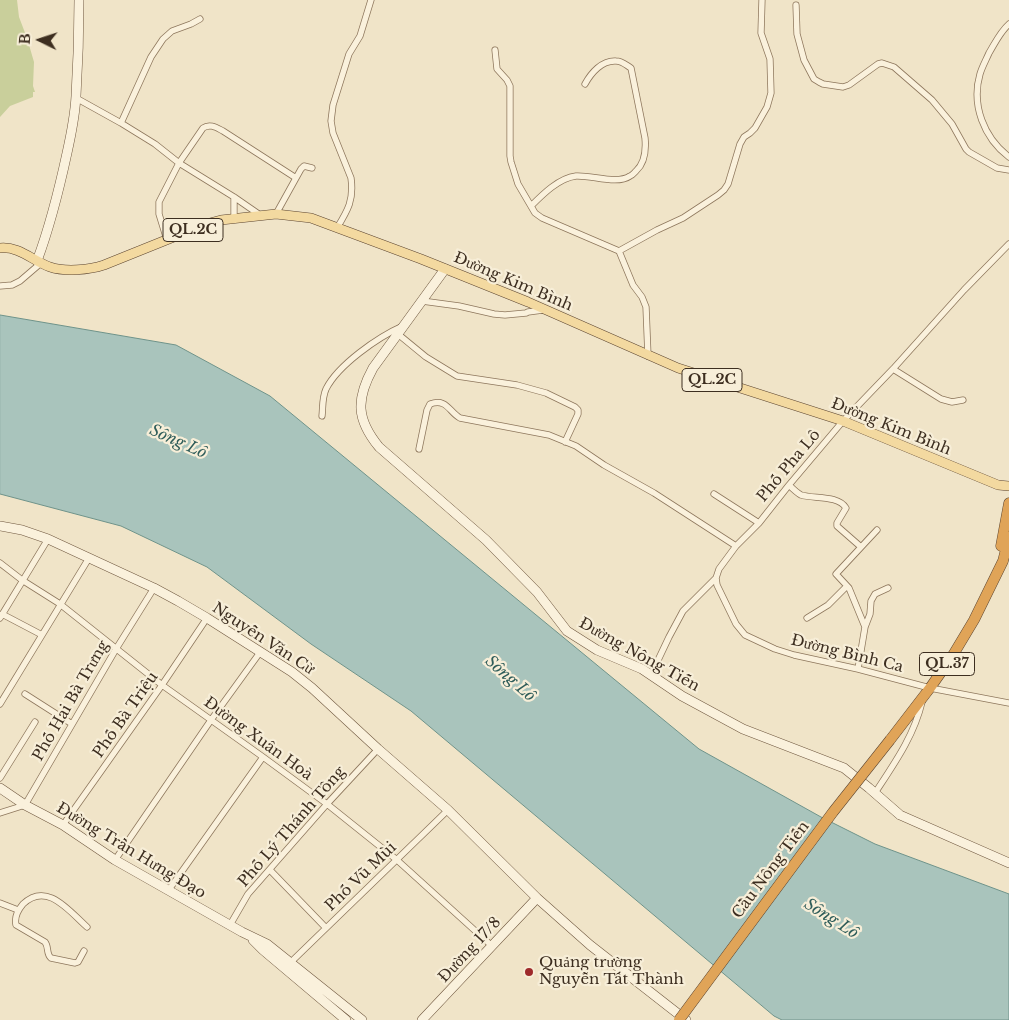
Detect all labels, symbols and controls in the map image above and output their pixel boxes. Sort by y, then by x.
north arrow [15,15,65,65]
text: B [16,33,34,45]
road number: QL.2C [163,218,223,242]
street label: Đường Kim Bình [451,249,575,315]
road number: QL.2C [682,368,742,392]
street label: Đường Kim Bình [829,395,953,459]
water label: Sông Lô [146,421,210,463]
street label: Phố Pha Lô [754,426,824,506]
street label: Nguyễn Văn Cừ [209,599,317,679]
street label: Đường Nông Tiến [576,614,702,696]
street label: Đường Bình Ca [789,631,905,677]
street label: Phố Hai Bà Trưng [29,638,113,764]
water label: Sông Lô [481,652,539,706]
road number: QL.37 [920,652,974,676]
street label: Phố Bà Triệu [90,669,162,761]
street label: Đường Xuân Hoà [200,694,316,784]
street label: Phố Lý Thánh Tông [235,763,349,891]
street label: Đường Trần Hưng Đạo [53,799,209,903]
street label: Cầu Nông Tiến [729,818,813,922]
street label: Phố Vũ Mùi [322,839,400,915]
water label: Sông Lô [800,895,862,943]
street label: Đường 17/8 [435,914,505,986]
place label: Quảng trường Nguyễn Tất Thành [539,954,684,989]
marker: Quảng trường Nguyễn Tất Thành [523,966,535,978]

